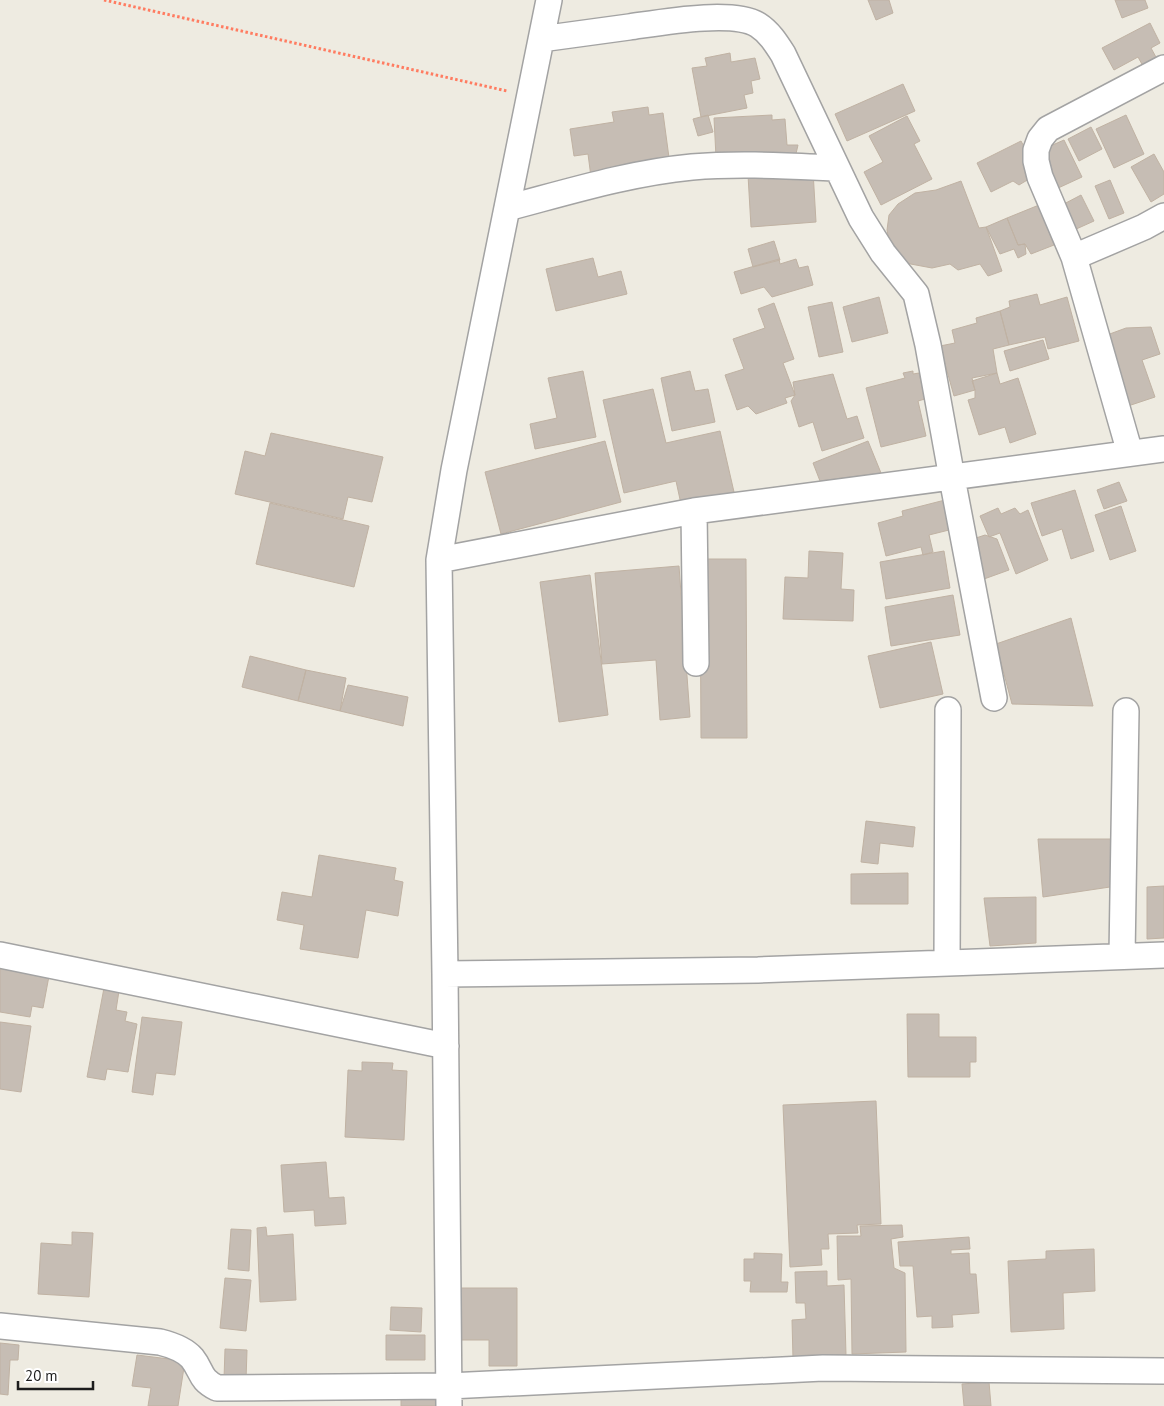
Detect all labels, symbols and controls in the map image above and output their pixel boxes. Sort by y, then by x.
scale bar [18,1358,92,1390]
text: 20 m [25,1366,58,1385]

